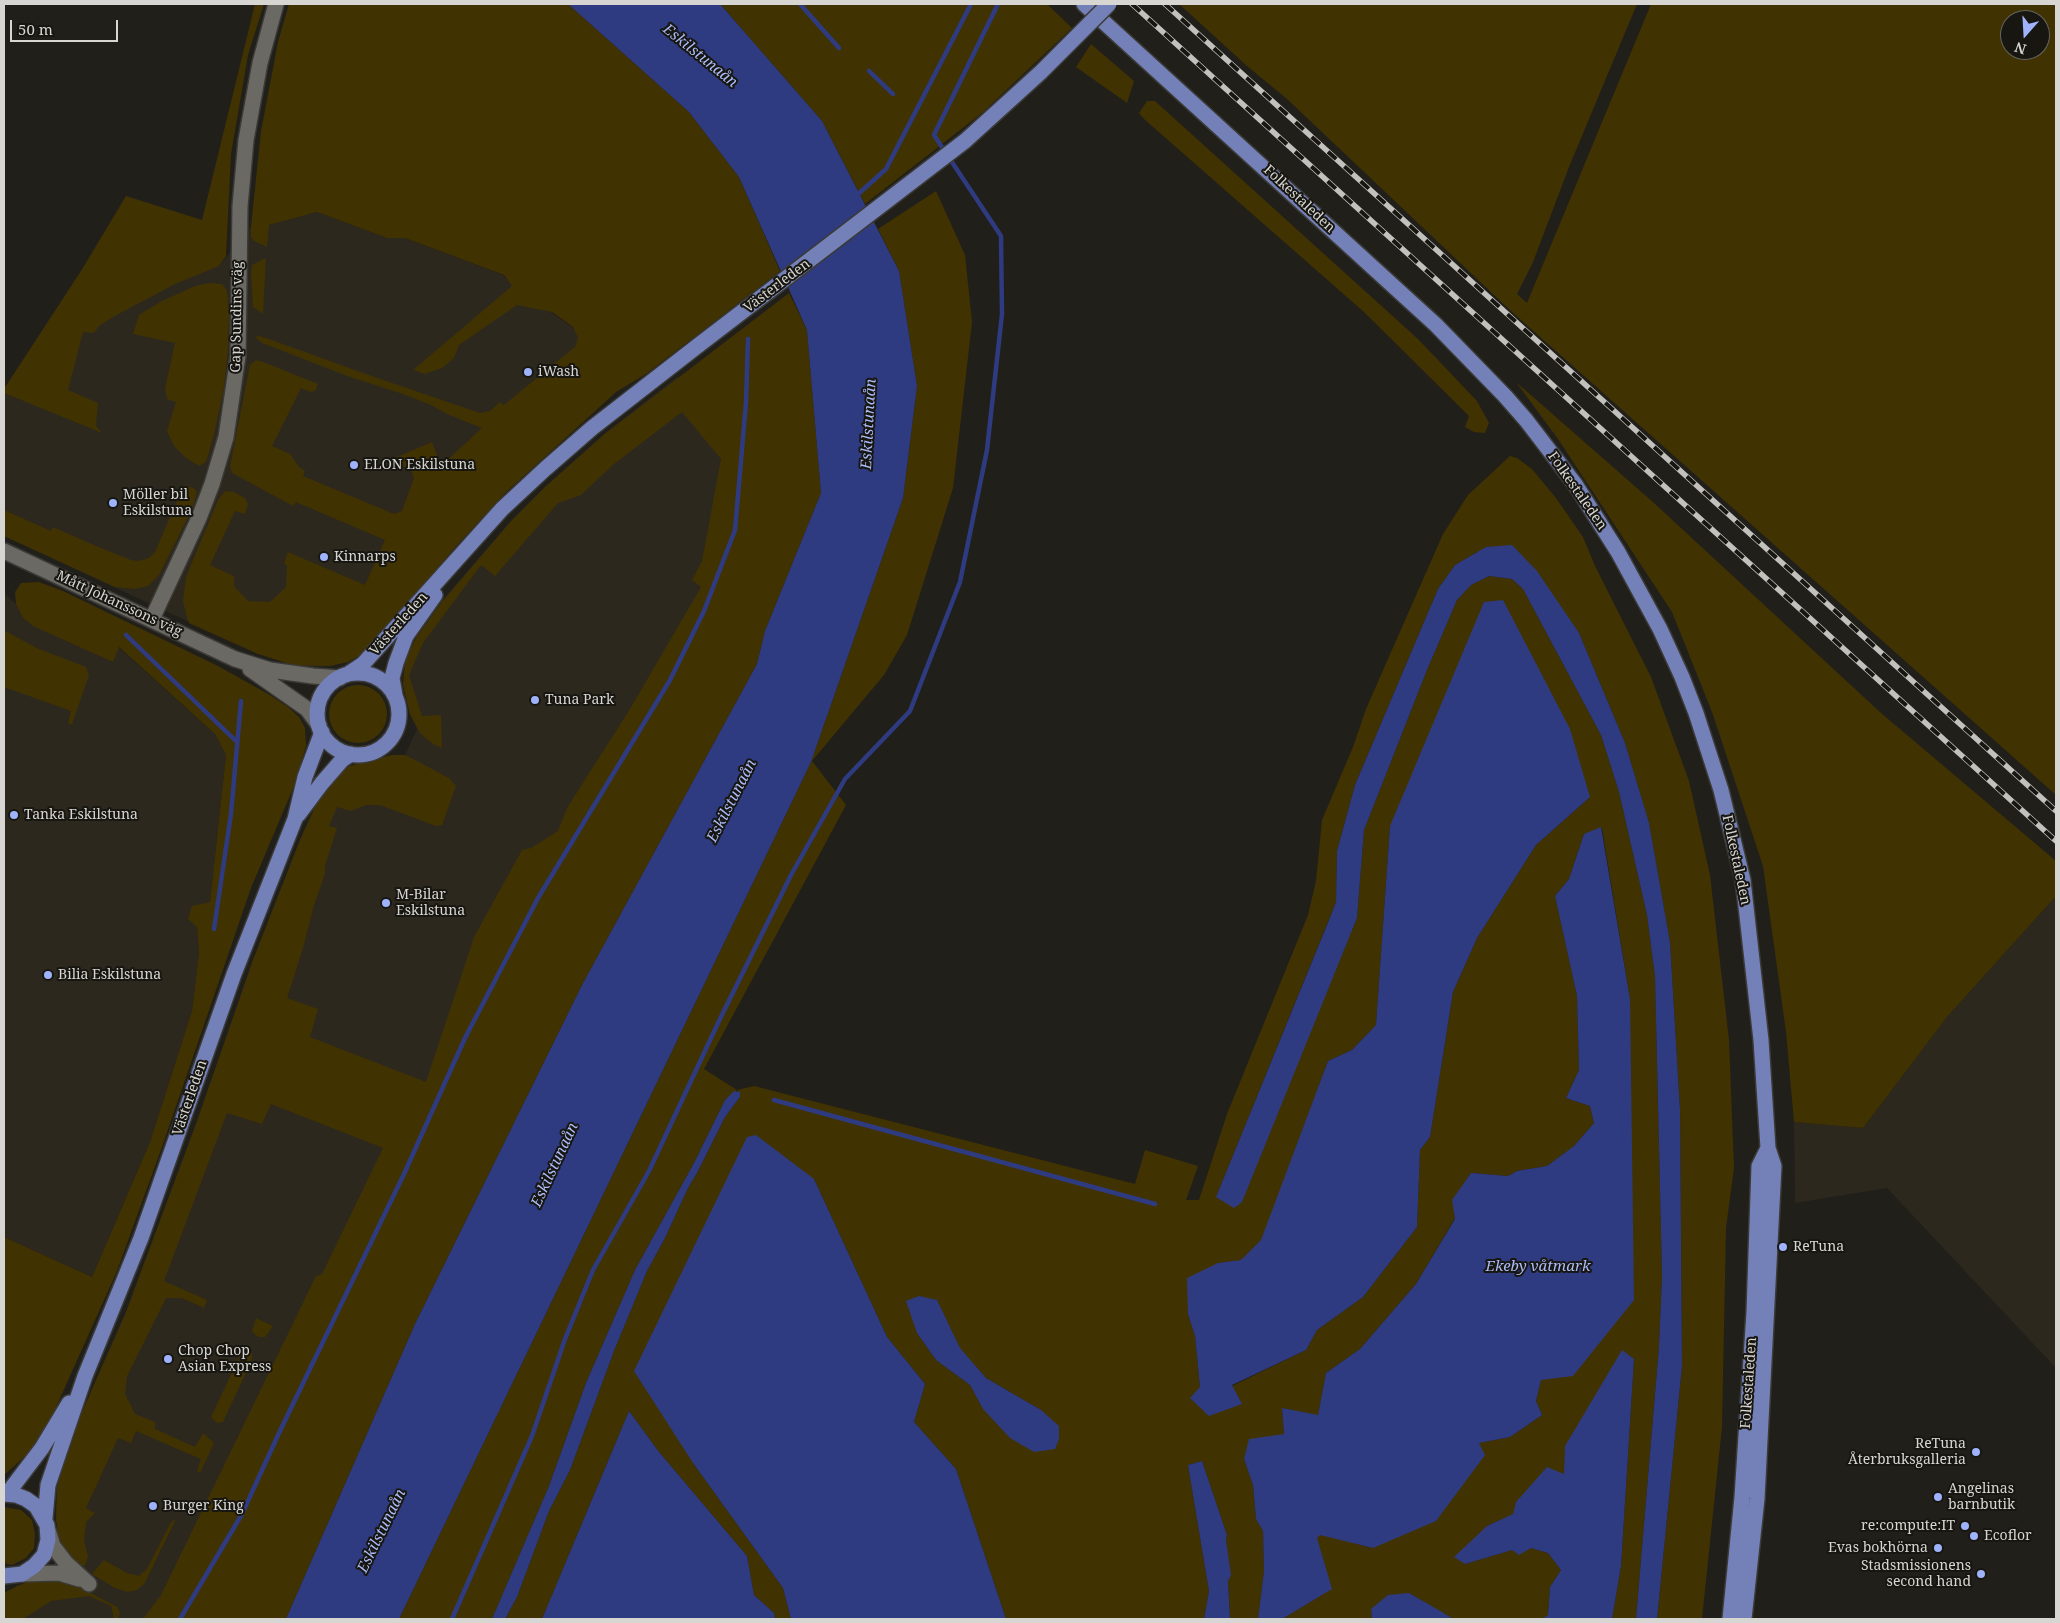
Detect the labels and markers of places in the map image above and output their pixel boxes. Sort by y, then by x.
place label: iWash [538,364,579,380]
marker: iWash [522,366,534,378]
place label: ELON Eskilstuna [364,457,475,473]
marker: ELON Eskilstuna [348,459,360,471]
place label: Möller bil Eskilstuna [123,487,192,520]
marker: Möller bil Eskilstuna [107,497,119,509]
place label: Kinnarps [334,549,396,565]
marker: Kinnarps [318,551,330,563]
place label: Tuna Park [545,692,614,708]
marker: Tuna Park [529,694,541,706]
place label: Tanka Eskilstuna [24,807,138,823]
marker: Tanka Eskilstuna [8,809,20,821]
place label: M-Bilar Eskilstuna [396,887,465,920]
marker: M-Bilar Eskilstuna [380,897,392,909]
place label: Bilia Eskilstuna [58,967,161,983]
marker: Bilia Eskilstuna [42,969,54,981]
place label: ReTuna [1793,1239,1844,1255]
marker: ReTuna [1777,1241,1789,1253]
place label: Chop Chop Asian Express [178,1343,271,1375]
marker: Chop Chop Asian Express [162,1353,174,1365]
place label: ReTuna Återbruksgalleria [1848,1436,1966,1468]
marker: ReTuna Återbruksgalleria [1970,1446,1982,1458]
place label: Angelinas barnbutik [1948,1481,2015,1514]
marker: Angelinas barnbutik [1932,1491,1944,1503]
place label: Burger King [163,1498,244,1514]
marker: Burger King [147,1500,159,1512]
place label: re:compute:IT [1861,1518,1955,1534]
marker: re:compute:IT [1959,1520,1971,1532]
place label: Ecoflor [1984,1528,2032,1544]
marker: Ecoflor [1968,1530,1980,1542]
place label: Evas bokhörna [1828,1540,1928,1556]
marker: Evas bokhörna [1932,1542,1944,1554]
place label: Stadsmissionens second hand [1861,1558,1971,1590]
marker: Stadsmissionens second hand [1975,1568,1987,1580]

